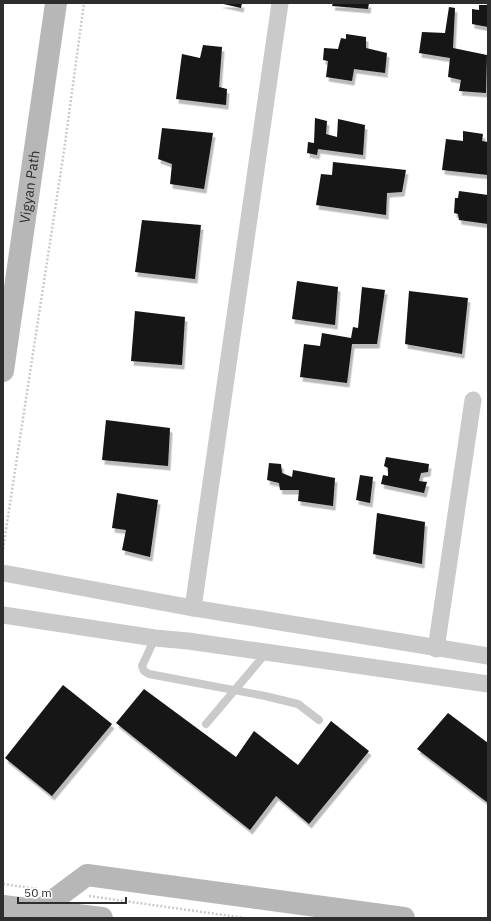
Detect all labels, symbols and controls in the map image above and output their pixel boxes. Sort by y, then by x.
street label: Vigyan Path [15,149,44,225]
scale bar [18,879,126,905]
text: 50 m [24,885,52,900]

